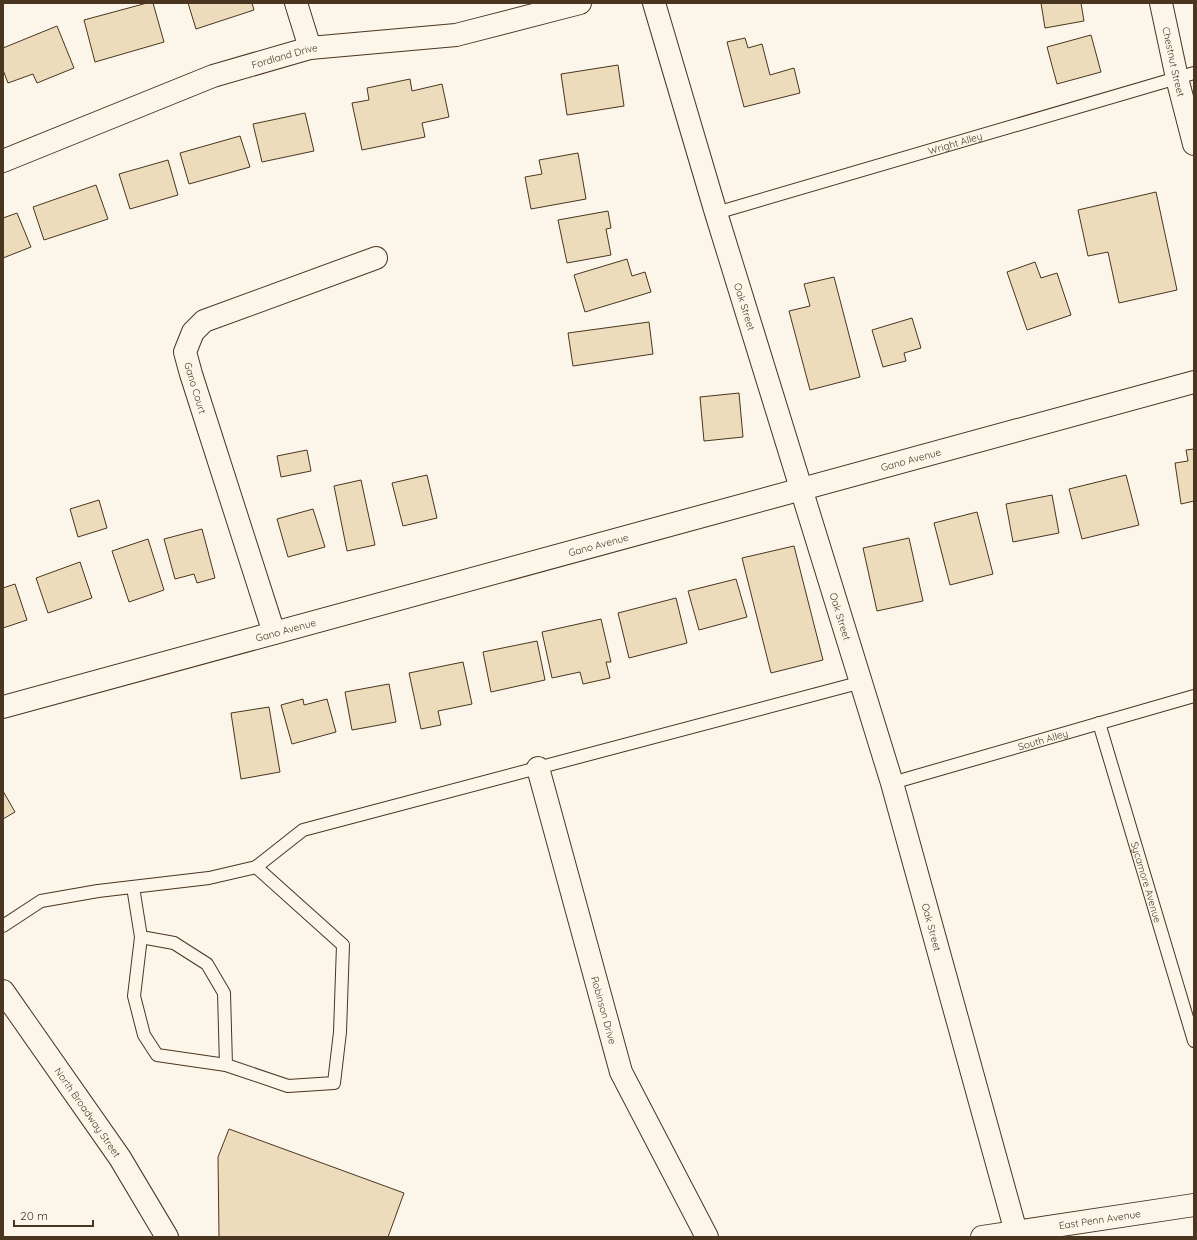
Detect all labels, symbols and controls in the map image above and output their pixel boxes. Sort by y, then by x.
street label: Chestnut Street [1160,26,1188,98]
street label: Fordland Drive [250,41,319,71]
street label: Wright Alley [926,129,984,157]
street label: Oak Street [731,281,759,333]
street label: Gano Court [181,361,209,416]
street label: Gano Avenue [879,445,943,474]
street label: Gano Avenue [567,530,630,559]
street label: Oak Street [827,591,854,642]
street label: Gano Avenue [254,615,318,644]
street label: South Alley [1016,726,1069,753]
street label: Sycamore Avenue [1128,840,1165,924]
street label: Oak Street [919,902,945,953]
street label: Robinson Drive [589,975,620,1046]
street label: North Broadway Street [52,1065,124,1160]
scale bar [14,1202,93,1228]
street label: East Penn Avenue [1058,1207,1142,1232]
text: 20 m [20,1208,48,1223]

